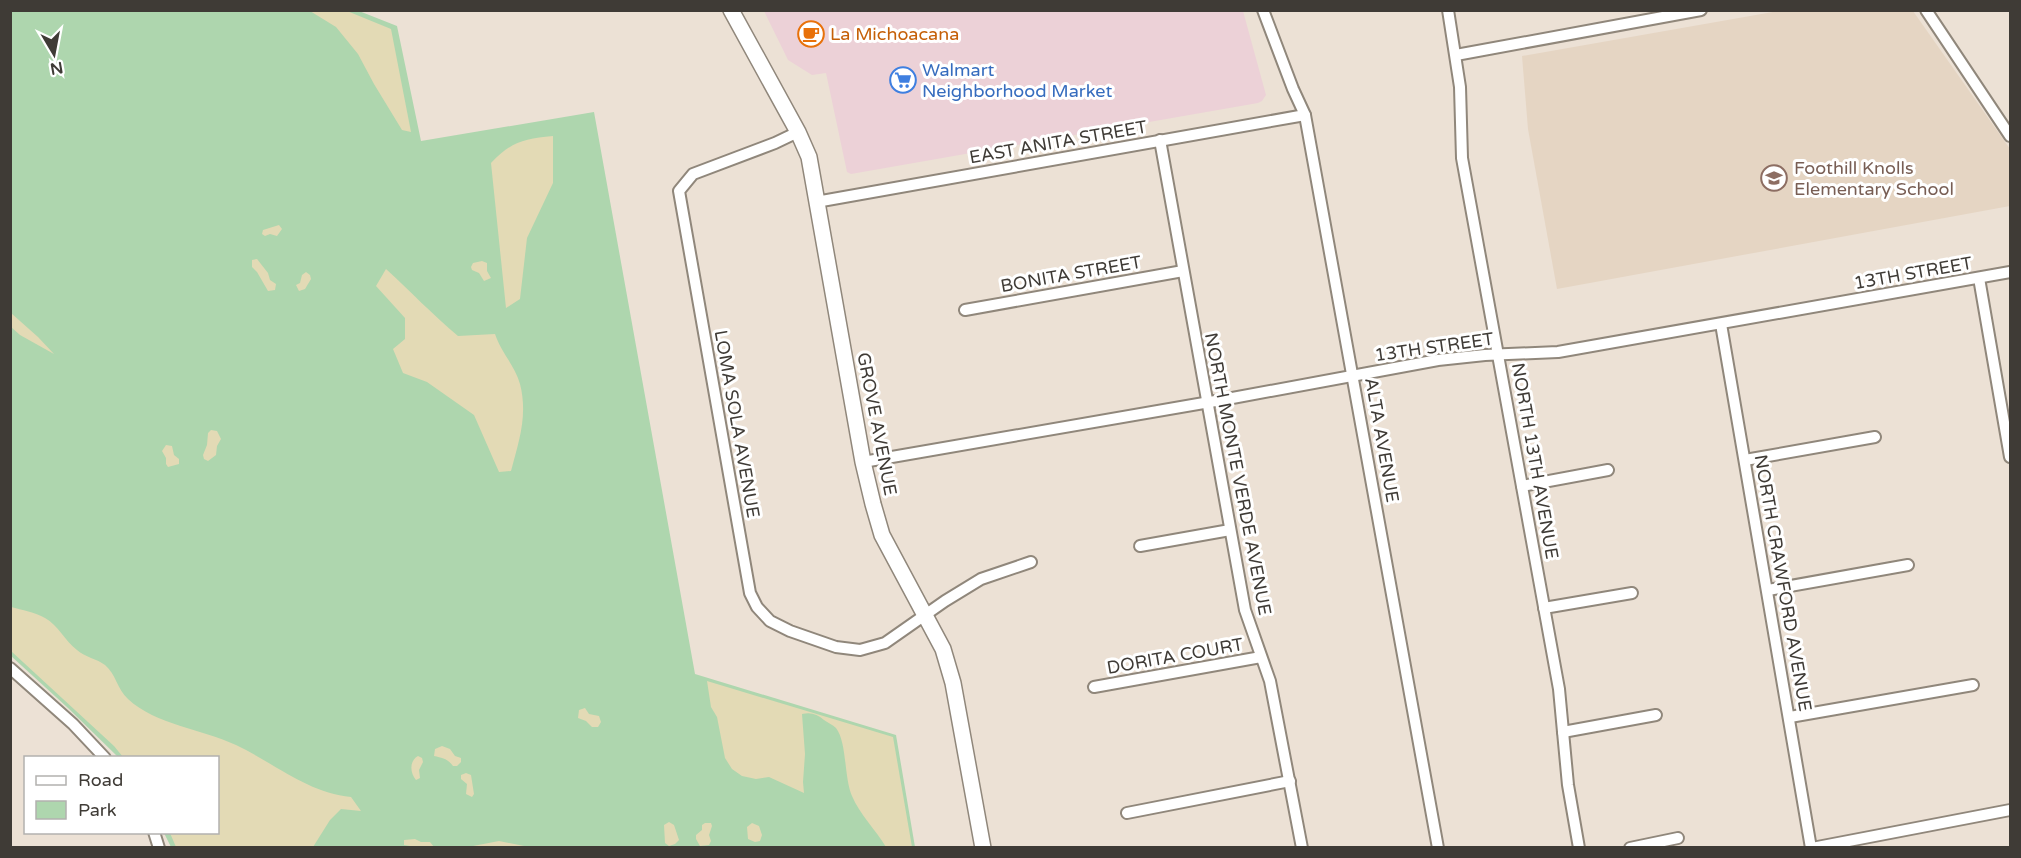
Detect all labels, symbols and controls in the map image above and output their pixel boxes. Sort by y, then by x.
cafe icon: La Michoacana [796,19,826,49]
place label: La Michoacana [830,23,959,45]
north arrow [24,24,84,84]
text: N [48,57,64,79]
place label: Walmart Neighborhood Market [922,59,1113,102]
supermarket icon: Walmart Neighborhood Market [888,65,918,95]
street label: EAST ANITA STREET [967,116,1149,168]
place label: Foothill Knolls Elementary School [1794,157,1954,200]
school or university icon: Foothill Knolls Elementary School [1759,163,1789,193]
street label: BONITA STREET [999,251,1143,297]
street label: 13TH STREET [1852,252,1974,294]
street label: LOMA SOLA AVENUE [710,328,764,520]
street label: 13TH STREET [1373,328,1495,366]
street label: NORTH MONTE VERDE AVENUE [1200,331,1276,617]
street label: GROVE AVENUE [852,350,902,498]
street label: NORTH 13TH AVENUE [1507,361,1563,561]
street label: ALTA AVENUE [1360,376,1404,504]
street label: NORTH CRAWFORD AVENUE [1750,453,1816,713]
street label: DORITA COURT [1105,633,1245,679]
legend [24,756,219,834]
text: Road [78,769,123,791]
text: Park [78,799,117,821]

